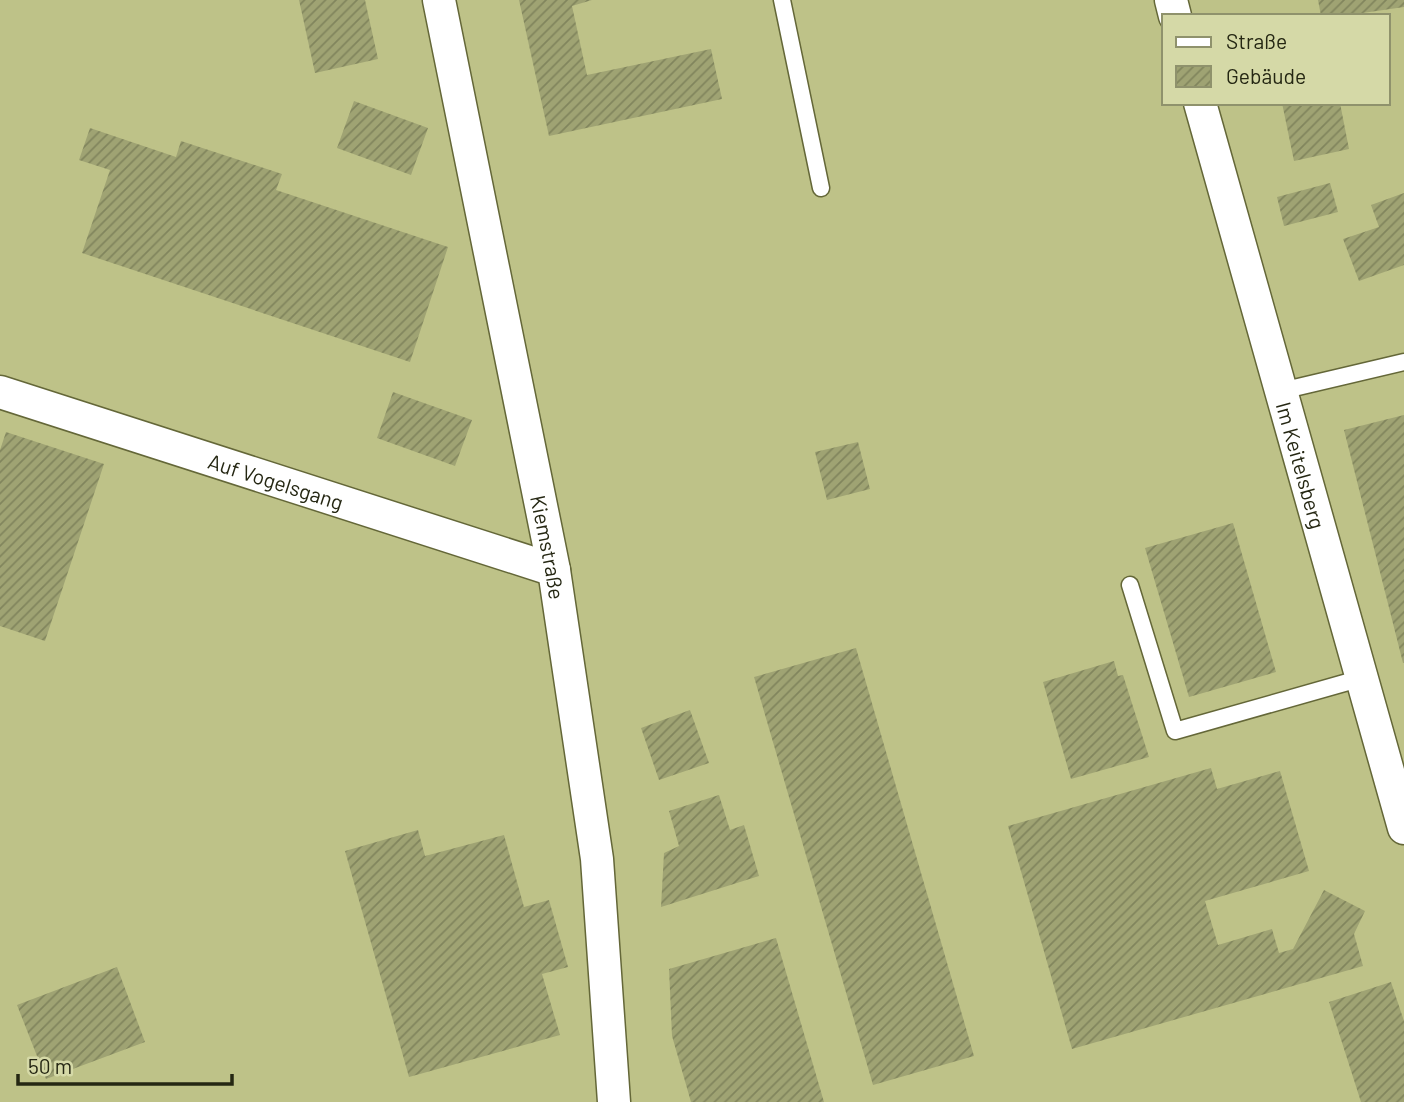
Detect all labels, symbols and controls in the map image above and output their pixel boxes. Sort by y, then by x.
legend [1162,14,1390,105]
text: Straße [1226,28,1287,53]
text: Gebäude [1226,63,1306,88]
street label: Im Keitelsberg [1272,399,1332,531]
street label: Auf Vogelsgang [205,447,347,514]
street label: Kiemstraße [527,493,571,601]
scale bar [18,1042,231,1086]
text: 50 m [28,1053,72,1078]

